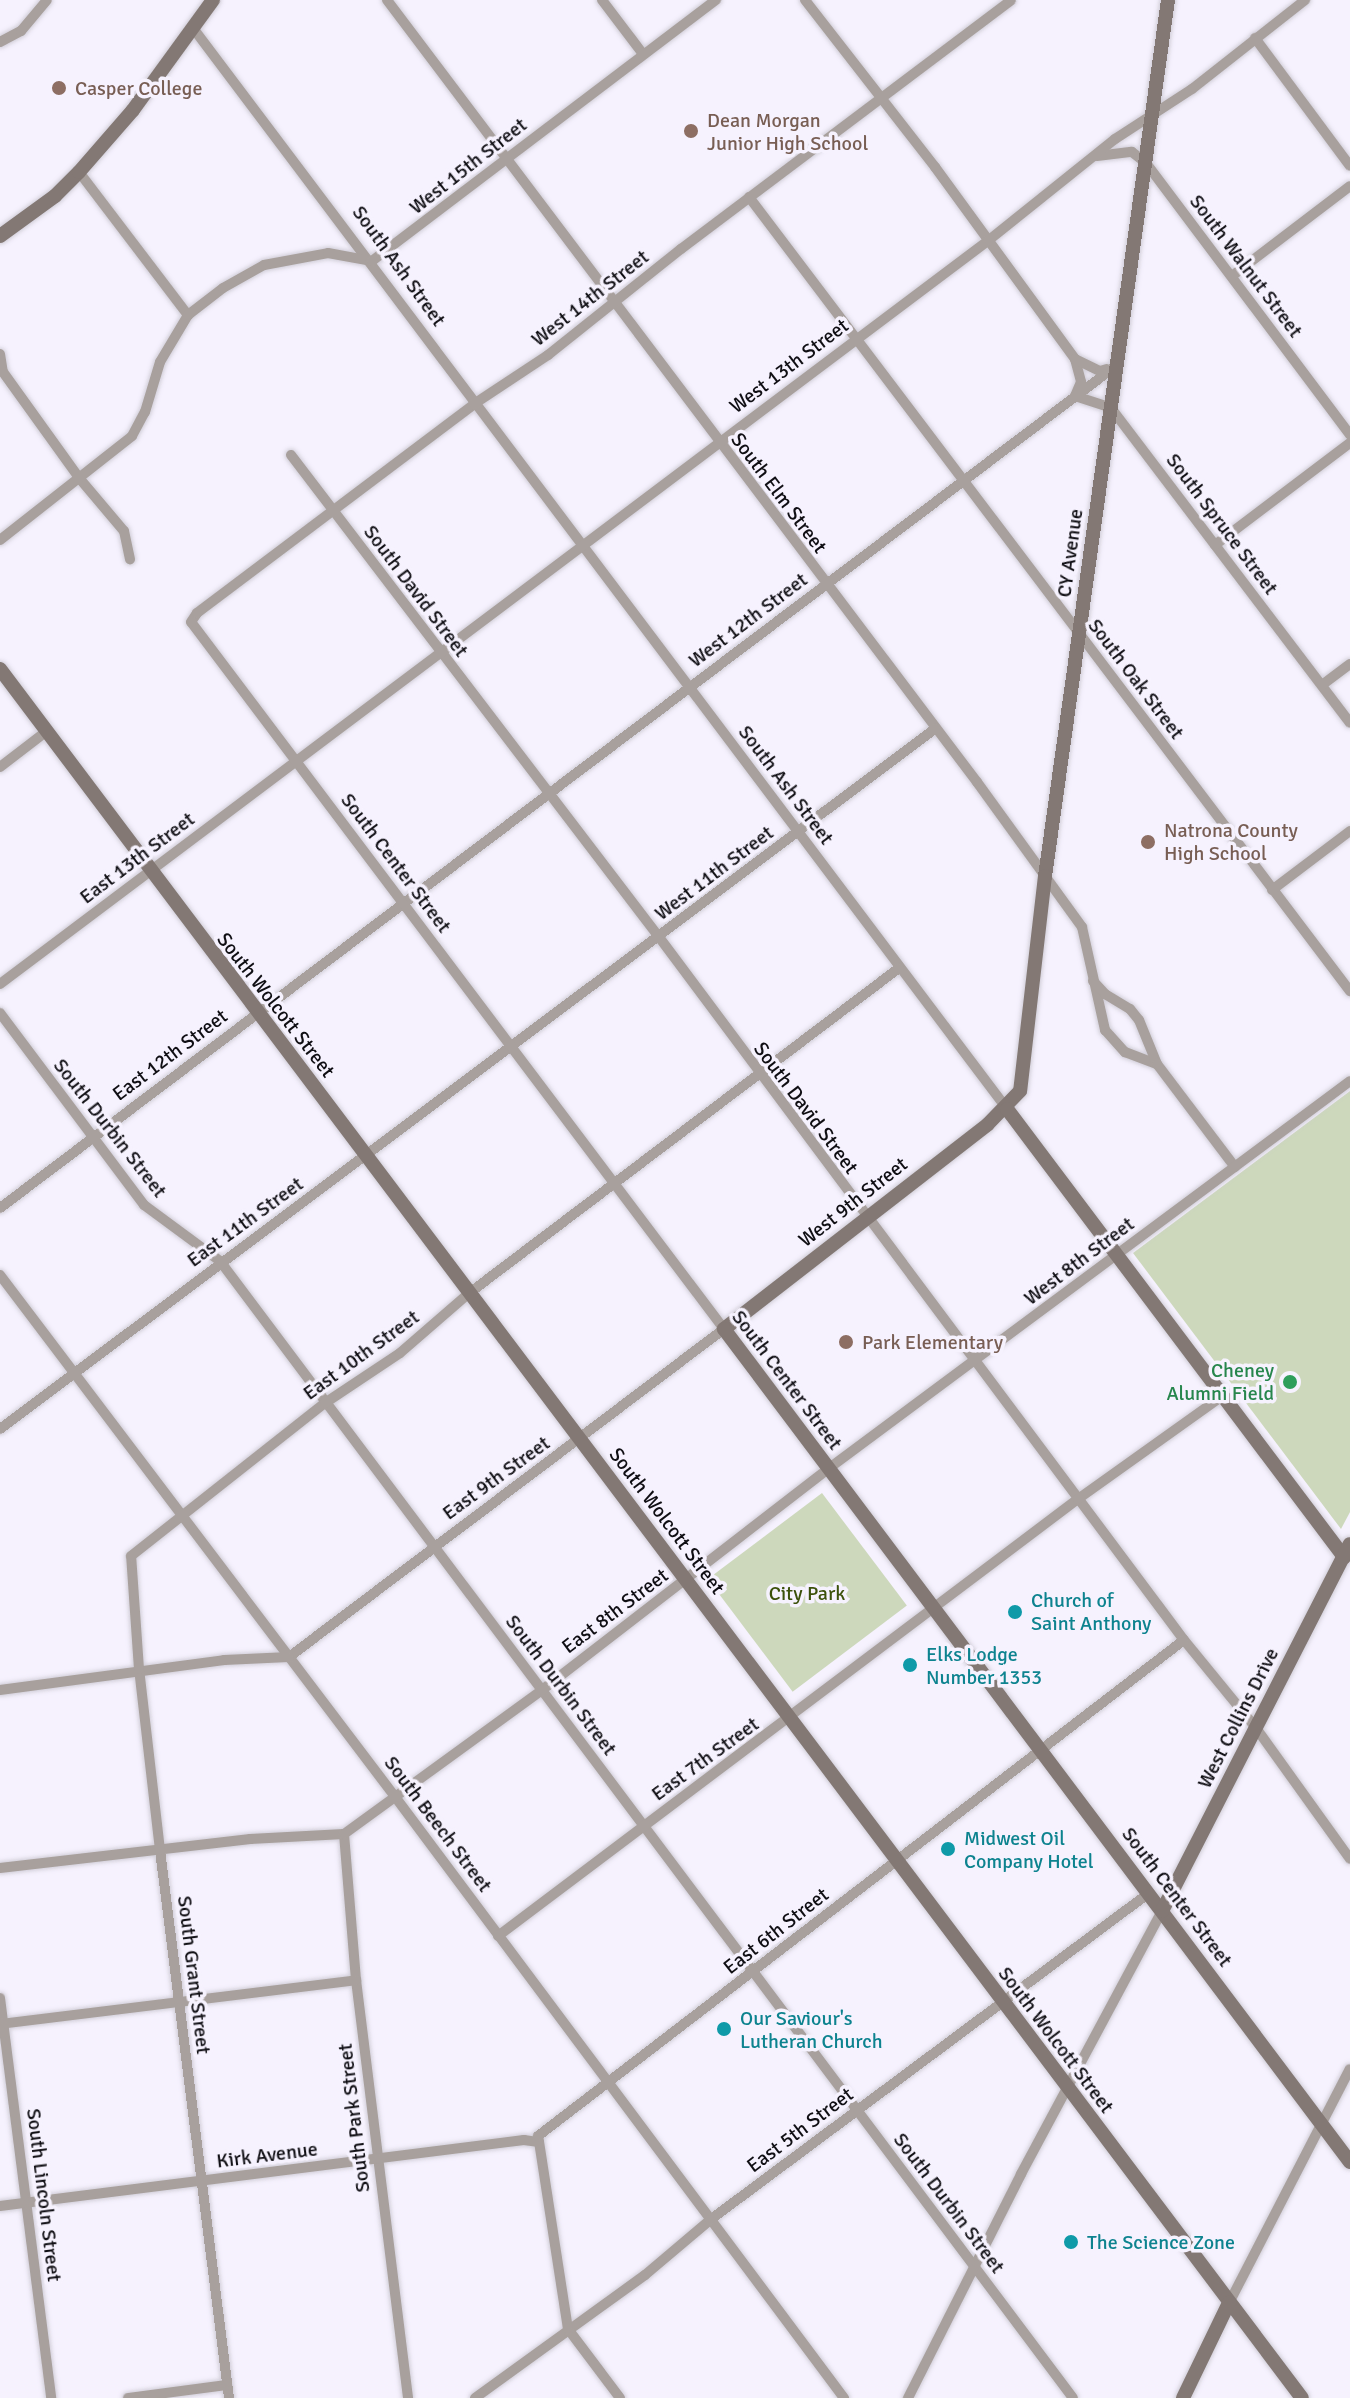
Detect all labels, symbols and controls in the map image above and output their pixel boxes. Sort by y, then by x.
place label: Casper College [75,76,202,100]
marker: Casper College [50,79,68,97]
place label: Dean Morgan Junior High School [707,108,868,155]
street label: West 15th Street [405,113,531,219]
marker: Dean Morgan Junior High School [682,122,700,140]
street label: South Walnut Street [1185,190,1307,342]
street label: South Ash Street [347,201,451,331]
street label: West 14th Street [527,245,653,351]
street label: West 13th Street [725,314,853,418]
street label: South Elm Street [726,428,832,558]
street label: South Spruce Street [1161,449,1283,599]
street label: CY Avenue [1052,507,1088,599]
street label: South David Street [359,520,473,662]
street label: West 12th Street [684,568,812,672]
street label: South Oak Street [1083,614,1189,744]
street label: South Ash Street [733,721,839,849]
street label: South Center Street [336,789,456,937]
street label: East 13th Street [75,807,199,909]
place label: Natrona County High School [1164,818,1298,865]
street label: West 11th Street [650,821,778,925]
marker: Natrona County High School [1139,833,1157,851]
street label: South Wolcott Street [212,928,340,1082]
street label: East 12th Street [108,1004,232,1106]
street label: South David Street [749,1037,863,1179]
street label: South Durbin Street [48,1054,172,1202]
street label: West 9th Street [794,1152,912,1252]
street label: East 11th Street [182,1172,308,1272]
street label: West 8th Street [1019,1212,1139,1310]
street label: East 10th Street [298,1305,424,1405]
street label: South Center Street [727,1306,847,1454]
place label: Park Elementary [862,1330,1003,1354]
marker: Park Elementary [837,1333,855,1351]
place label: Cheney Alumni Field [1167,1358,1274,1405]
marker: Cheney Alumni Field [1281,1373,1299,1391]
street label: East 9th Street [438,1431,554,1525]
street label: South Wolcott Street [604,1443,730,1599]
street label: East 8th Street [557,1563,673,1659]
park label: City Park [769,1581,845,1605]
place label: Church of Saint Anthony [1031,1588,1151,1635]
marker: Church of Saint Anthony [1006,1603,1024,1621]
street label: South Durbin Street [500,1610,622,1760]
place label: Elks Lodge Number 1353 [926,1642,1042,1689]
street label: West Collins Drive [1192,1644,1284,1792]
marker: Elks Lodge Number 1353 [901,1656,919,1674]
street label: East 7th Street [647,1712,763,1806]
street label: South Beech Street [379,1751,497,1897]
street label: South Center Street [1117,1823,1237,1971]
place label: Midwest Oil Company Hotel [964,1826,1094,1873]
marker: Midwest Oil Company Hotel [939,1840,957,1858]
street label: East 6th Street [719,1883,833,1979]
street label: South Grant Street [172,1894,216,2056]
street label: South Wolcott Street [993,1962,1119,2118]
place label: Our Saviour's Lutheran Church [740,2006,883,2053]
marker: Our Saviour's Lutheran Church [715,2020,733,2038]
street label: South Park Street [333,2042,375,2194]
street label: East 5th Street [742,2082,858,2178]
street label: South Lincoln Street [21,2107,67,2283]
street label: South Durbin Street [888,2128,1010,2278]
street label: Kirk Avenue [215,2137,319,2173]
place label: The Science Zone [1087,2230,1235,2254]
marker: The Science Zone [1062,2233,1080,2251]

